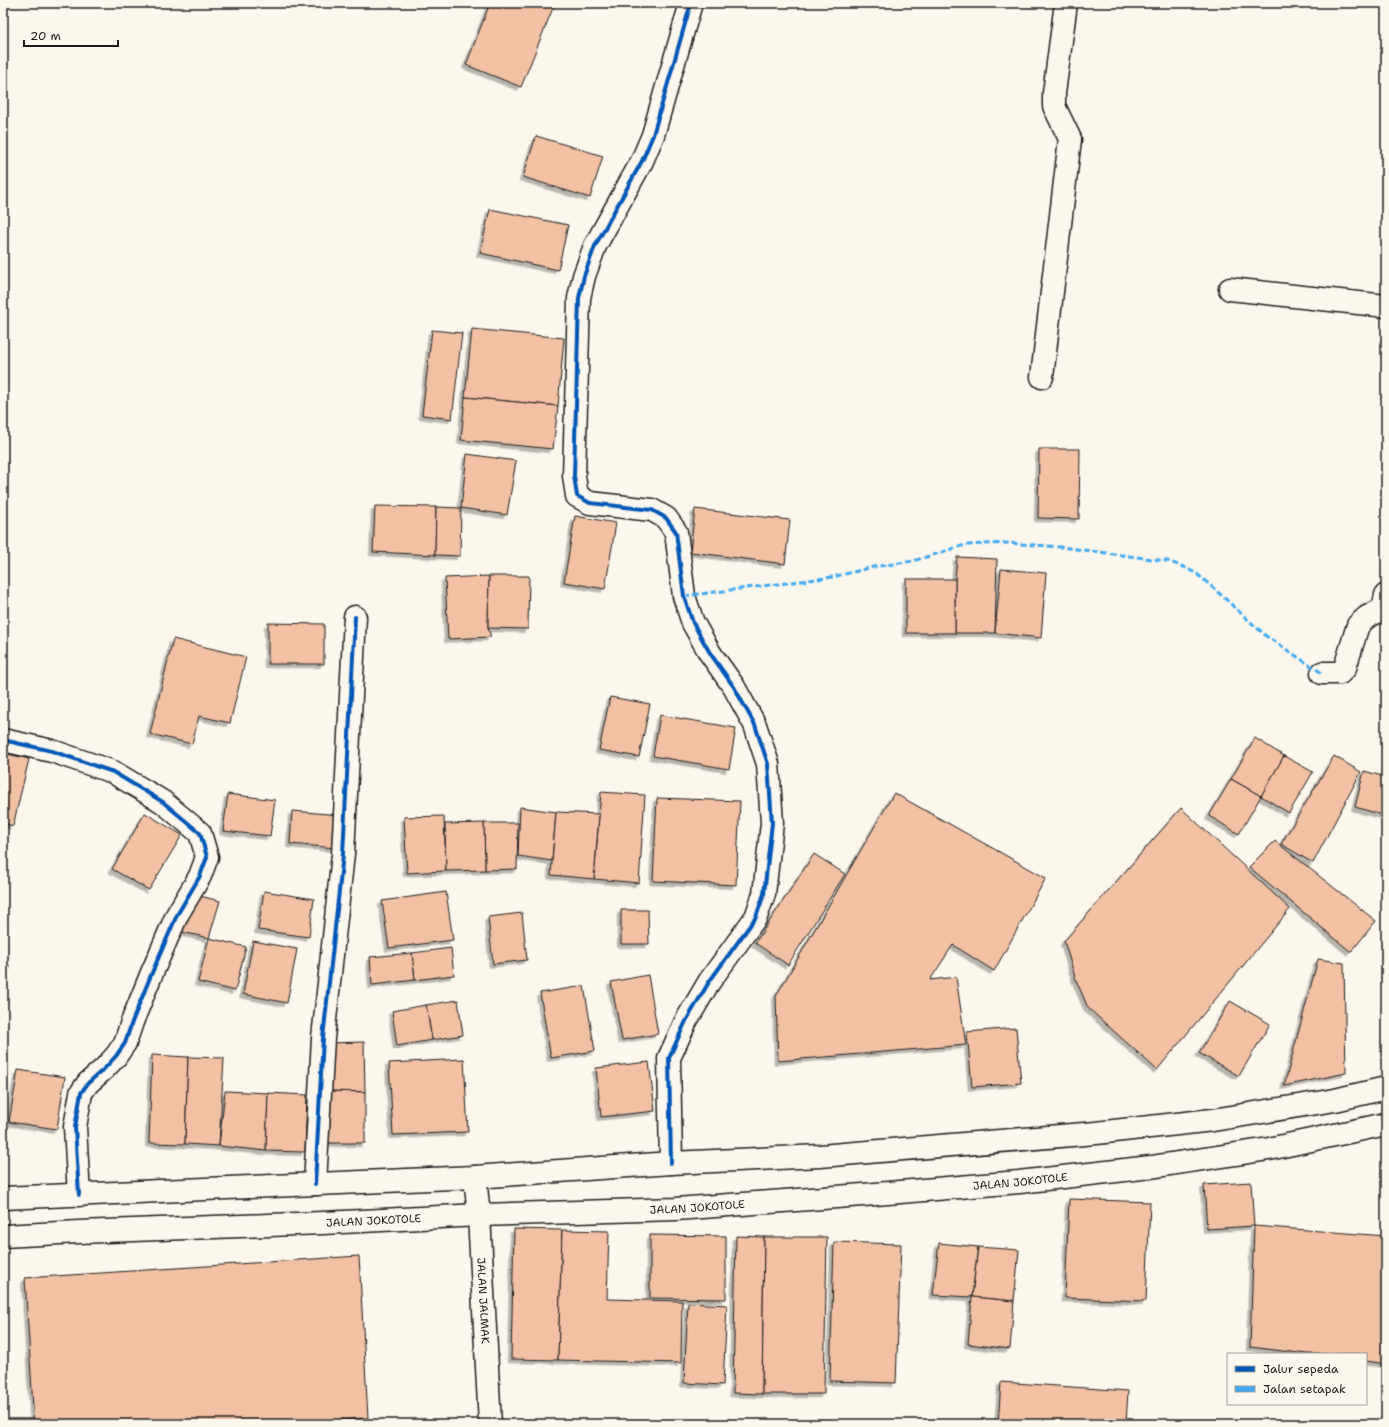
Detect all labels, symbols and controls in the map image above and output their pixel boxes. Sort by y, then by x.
scale bar [24,22,118,48]
text: 20 m [30,28,61,44]
street label: JALAN JOKOTOLE [972,1169,1069,1193]
street label: JALAN JOKOTOLE [650,1196,746,1217]
street label: JALAN JOKOTOLE [326,1210,422,1230]
street label: JALAN JALMAK [474,1257,493,1344]
legend [1227,1353,1367,1405]
text: Jalur sepeda [1263,1361,1339,1377]
text: Jalan setapak [1263,1381,1346,1397]

